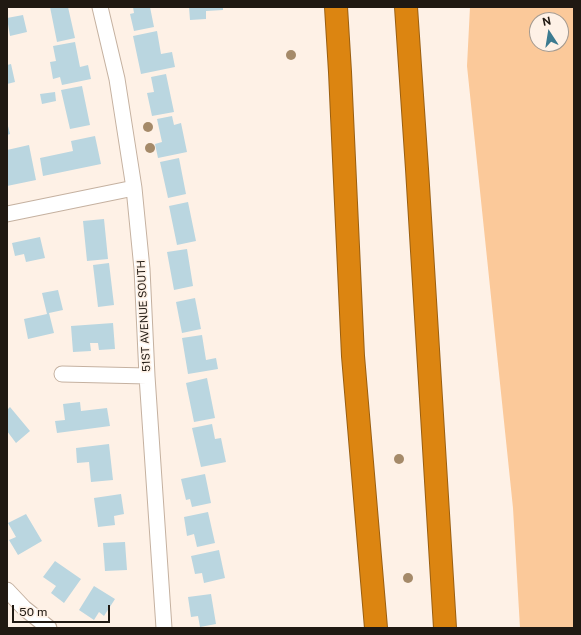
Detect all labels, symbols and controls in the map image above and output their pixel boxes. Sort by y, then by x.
north arrow [529,12,569,52]
text: N [541,14,552,28]
street label: 51ST AVENUE SOUTH [134,260,154,372]
scale bar [14,597,112,623]
text: 50 m [19,605,47,619]

